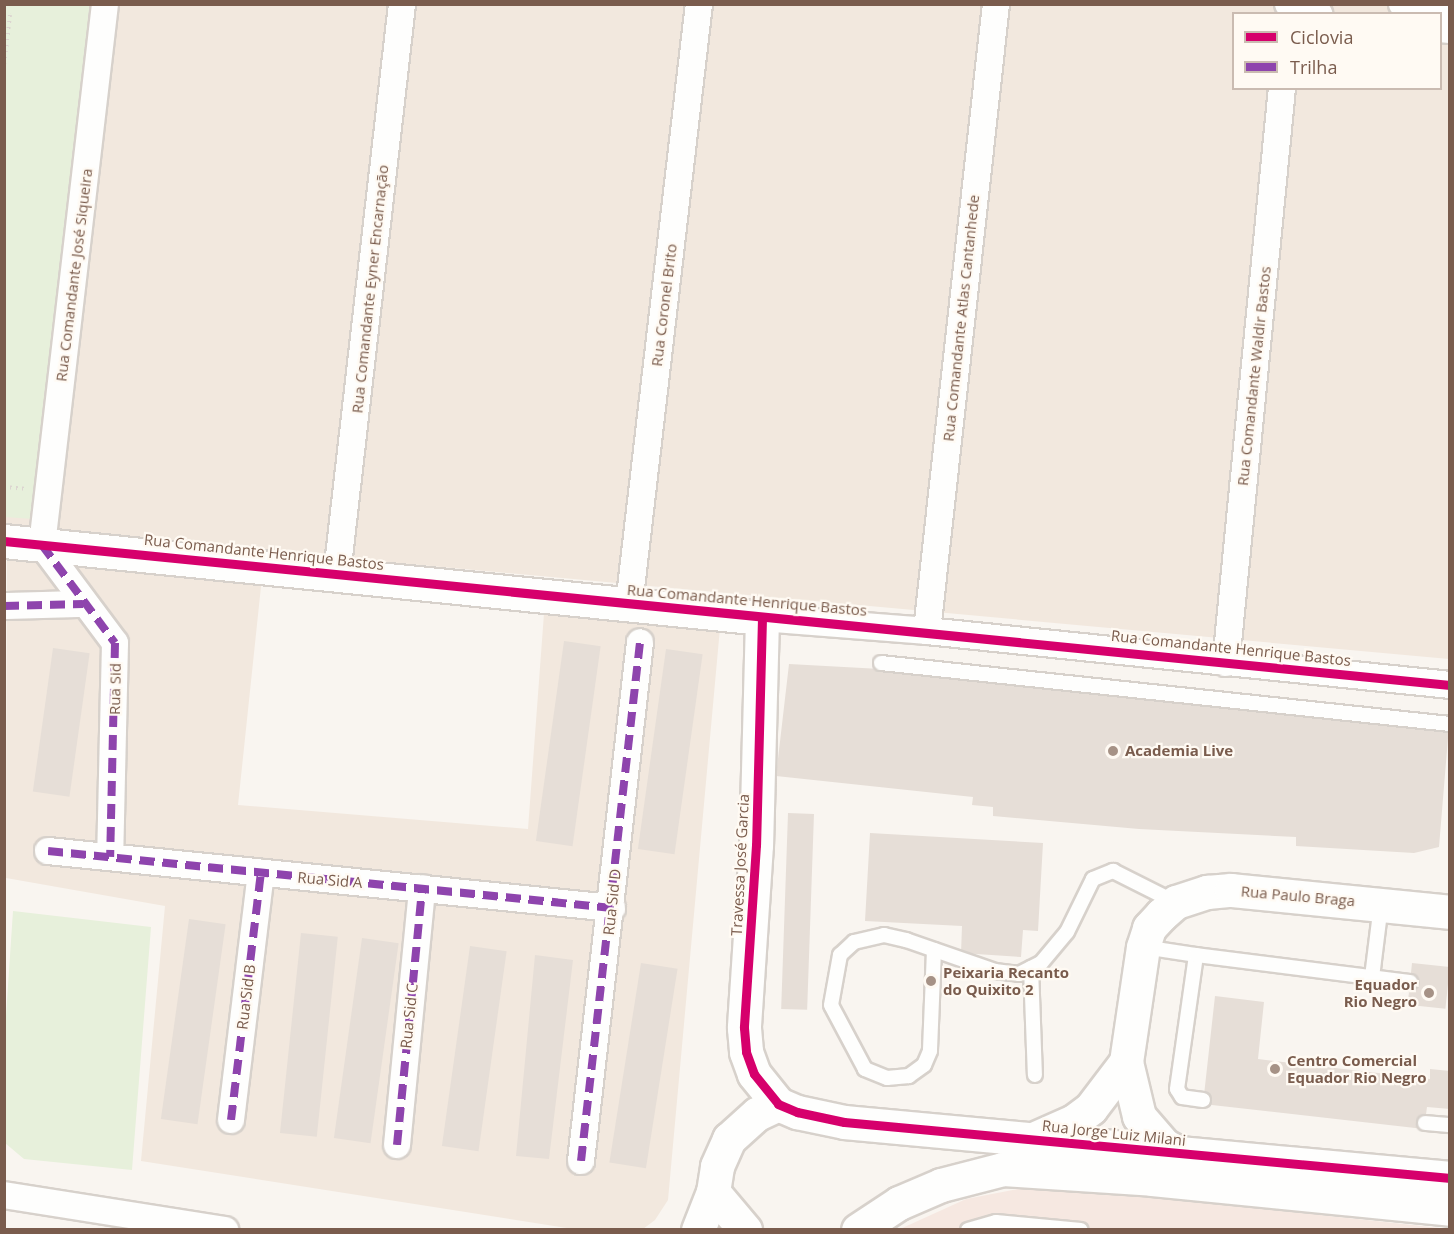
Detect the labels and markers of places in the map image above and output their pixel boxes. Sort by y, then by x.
place label: Academia Live [1125,742,1233,760]
marker: Academia Live [1106,744,1120,758]
place label: Peixaria Recanto do Quixito 2 [943,963,1069,998]
marker: Peixaria Recanto do Quixito 2 [924,974,938,988]
place label: Equador Rio Negro [1344,975,1417,1010]
marker: Equador Rio Negro [1422,986,1436,1000]
place label: Centro Comercial Equador Rio Negro [1287,1051,1427,1086]
marker: Centro Comercial Equador Rio Negro [1268,1062,1282,1076]

